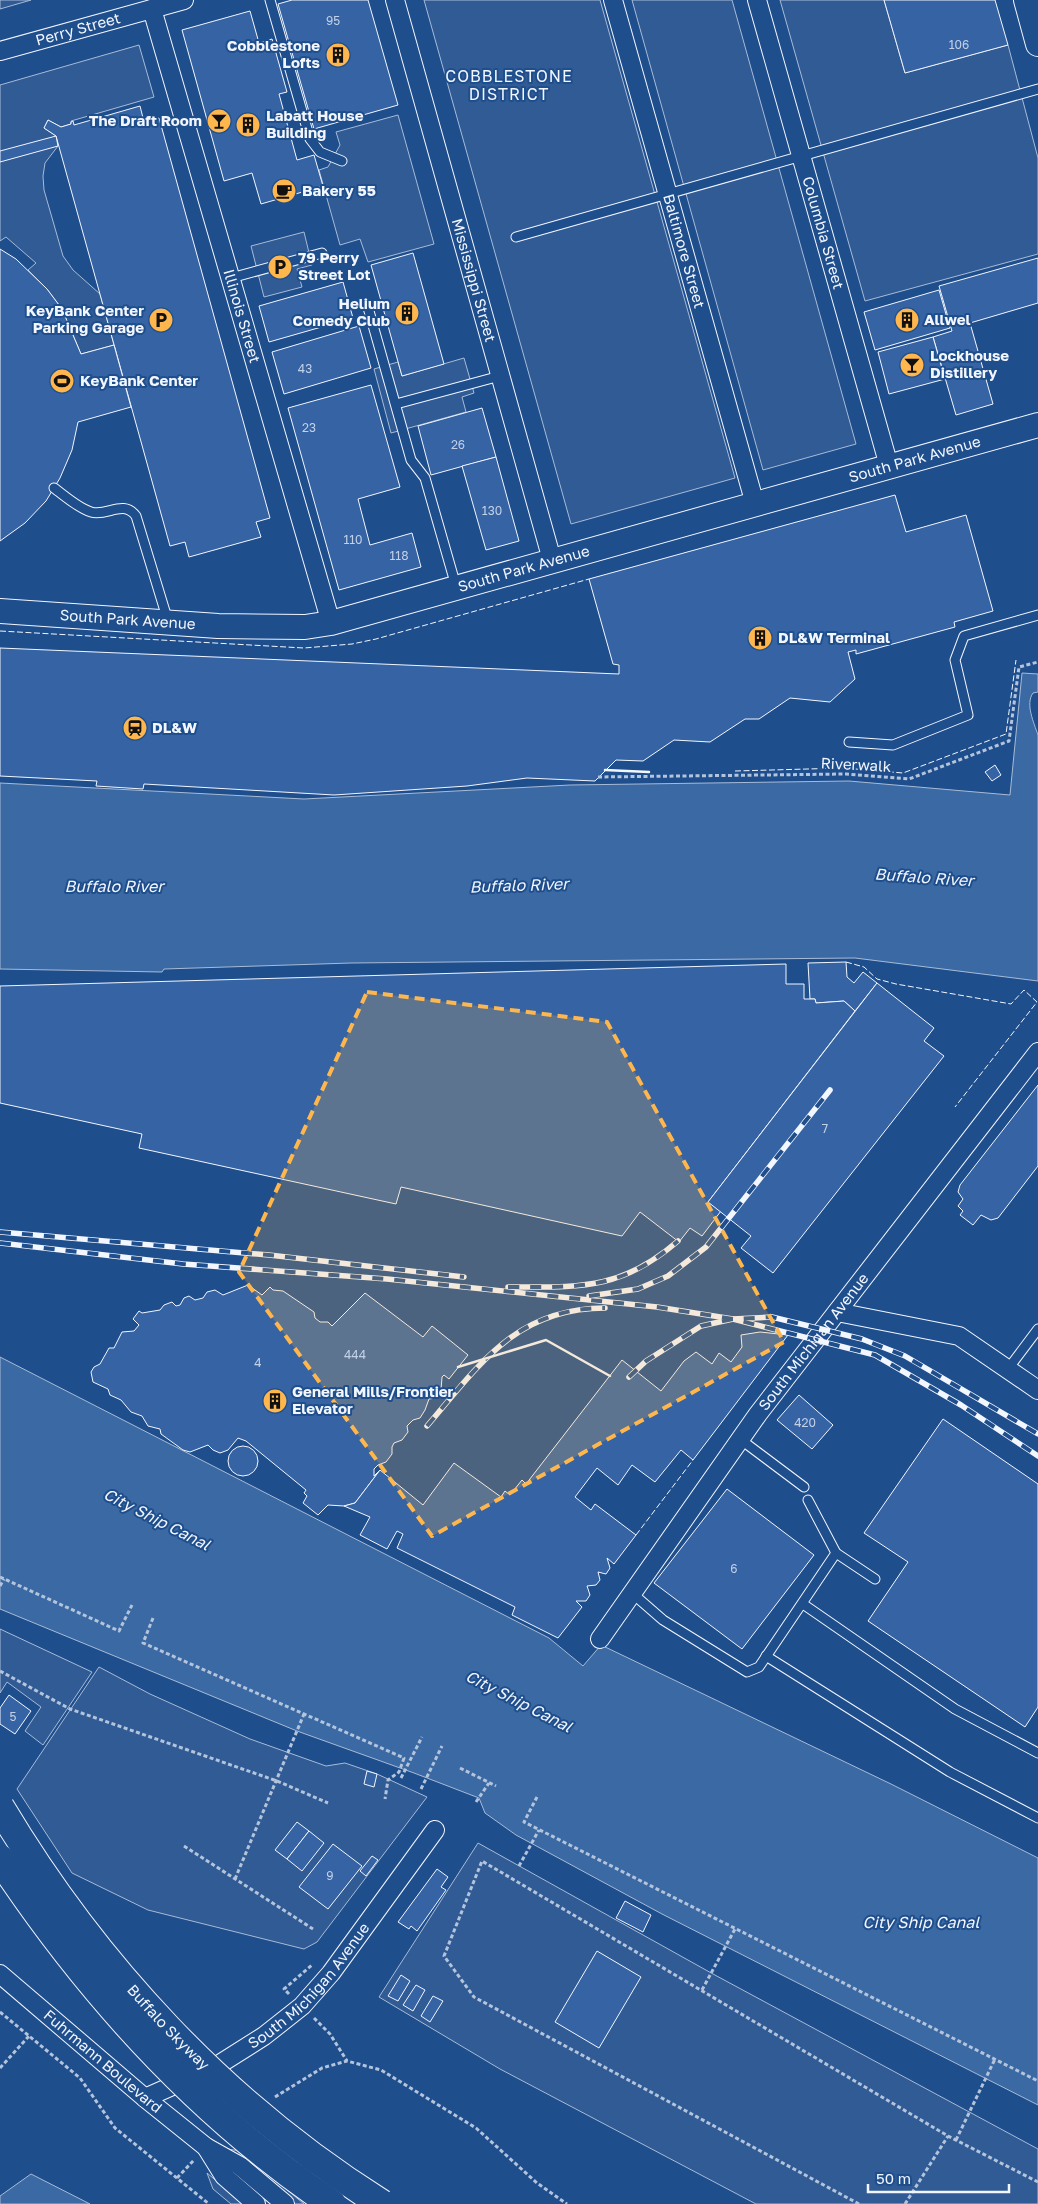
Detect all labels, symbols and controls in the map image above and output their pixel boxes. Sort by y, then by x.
street label: Perry Street [33,8,122,49]
house number: 95 [326,13,340,28]
place label: Cobblestone Lofts [227,36,320,71]
house number: 106 [949,37,969,52]
building icon: Cobblestone Lofts [325,42,351,68]
district label: COBBLESTONE DISTRICT [445,66,573,104]
place label: Labatt House Building [266,106,364,141]
bar icon: The Draft Room [206,108,232,134]
place label: The Draft Room [89,111,202,129]
building icon: Labatt House Building [235,112,261,138]
street label: Columbia Street [799,174,848,291]
cafe icon: Bakery 55 [271,178,297,204]
place label: Bakery 55 [302,181,376,199]
street label: Baltimore Street [660,192,709,310]
street label: Mississippi Street [449,216,500,344]
place label: 79 Perry Street Lot [298,248,370,283]
parking icon: 79 Perry Street Lot [267,254,293,280]
street label: Illinois Street [220,267,265,365]
place label: Helium Comedy Club [293,294,390,329]
building icon: Helium Comedy Club [394,300,420,326]
place label: KeyBank Center Parking Garage [26,301,144,336]
parking icon: KeyBank Center Parking Garage [148,307,174,333]
building icon: Allwel [894,307,920,333]
place label: Allwel [924,310,971,328]
place label: Lockhouse Distillery [930,346,1009,381]
bar icon: Lockhouse Distillery [899,352,925,378]
house number: 43 [298,361,312,376]
sports icon: KeyBank Center [49,368,75,394]
place label: KeyBank Center [80,371,198,389]
house number: 23 [302,420,316,435]
street label: South Park Avenue [847,431,983,486]
house number: 26 [451,437,465,452]
house number: 130 [482,503,502,518]
house number: 110 [343,532,363,547]
street label: South Park Avenue [456,541,592,595]
house number: 118 [390,548,408,563]
street label: South Park Avenue [59,605,197,632]
building icon: DL&W Terminal [747,625,773,651]
place label: DL&W Terminal [778,628,890,646]
station icon: DL&W [122,715,148,741]
place label: DL&W [152,718,197,736]
street label: Riverwalk [820,753,892,775]
water label: Buffalo River [874,864,977,891]
water label: Buffalo River [469,873,571,897]
water label: Buffalo River [65,876,166,896]
house number: 7 [822,1121,828,1136]
street label: South Michigan Avenue [754,1269,872,1414]
house number: 444 [344,1347,366,1362]
house number: 4 [254,1355,262,1370]
place label: General Mills/Frontier Elevator [292,1382,454,1417]
building icon: General Mills/Frontier Elevator [262,1388,288,1414]
house number: 420 [794,1415,816,1430]
water label: City Ship Canal [100,1484,214,1555]
house number: 6 [730,1561,738,1576]
water label: City Ship Canal [462,1666,576,1737]
house number: 5 [10,1709,17,1724]
house number: 9 [326,1868,334,1883]
water label: City Ship Canal [863,1912,980,1932]
street label: South Michigan Avenue [244,1919,373,2052]
street label: Buffalo Skyway [124,1980,214,2074]
street label: Fuhrmann Boulevard [41,2005,166,2116]
scale bar [868,2162,1009,2194]
text: 50 m [876,2169,911,2187]

